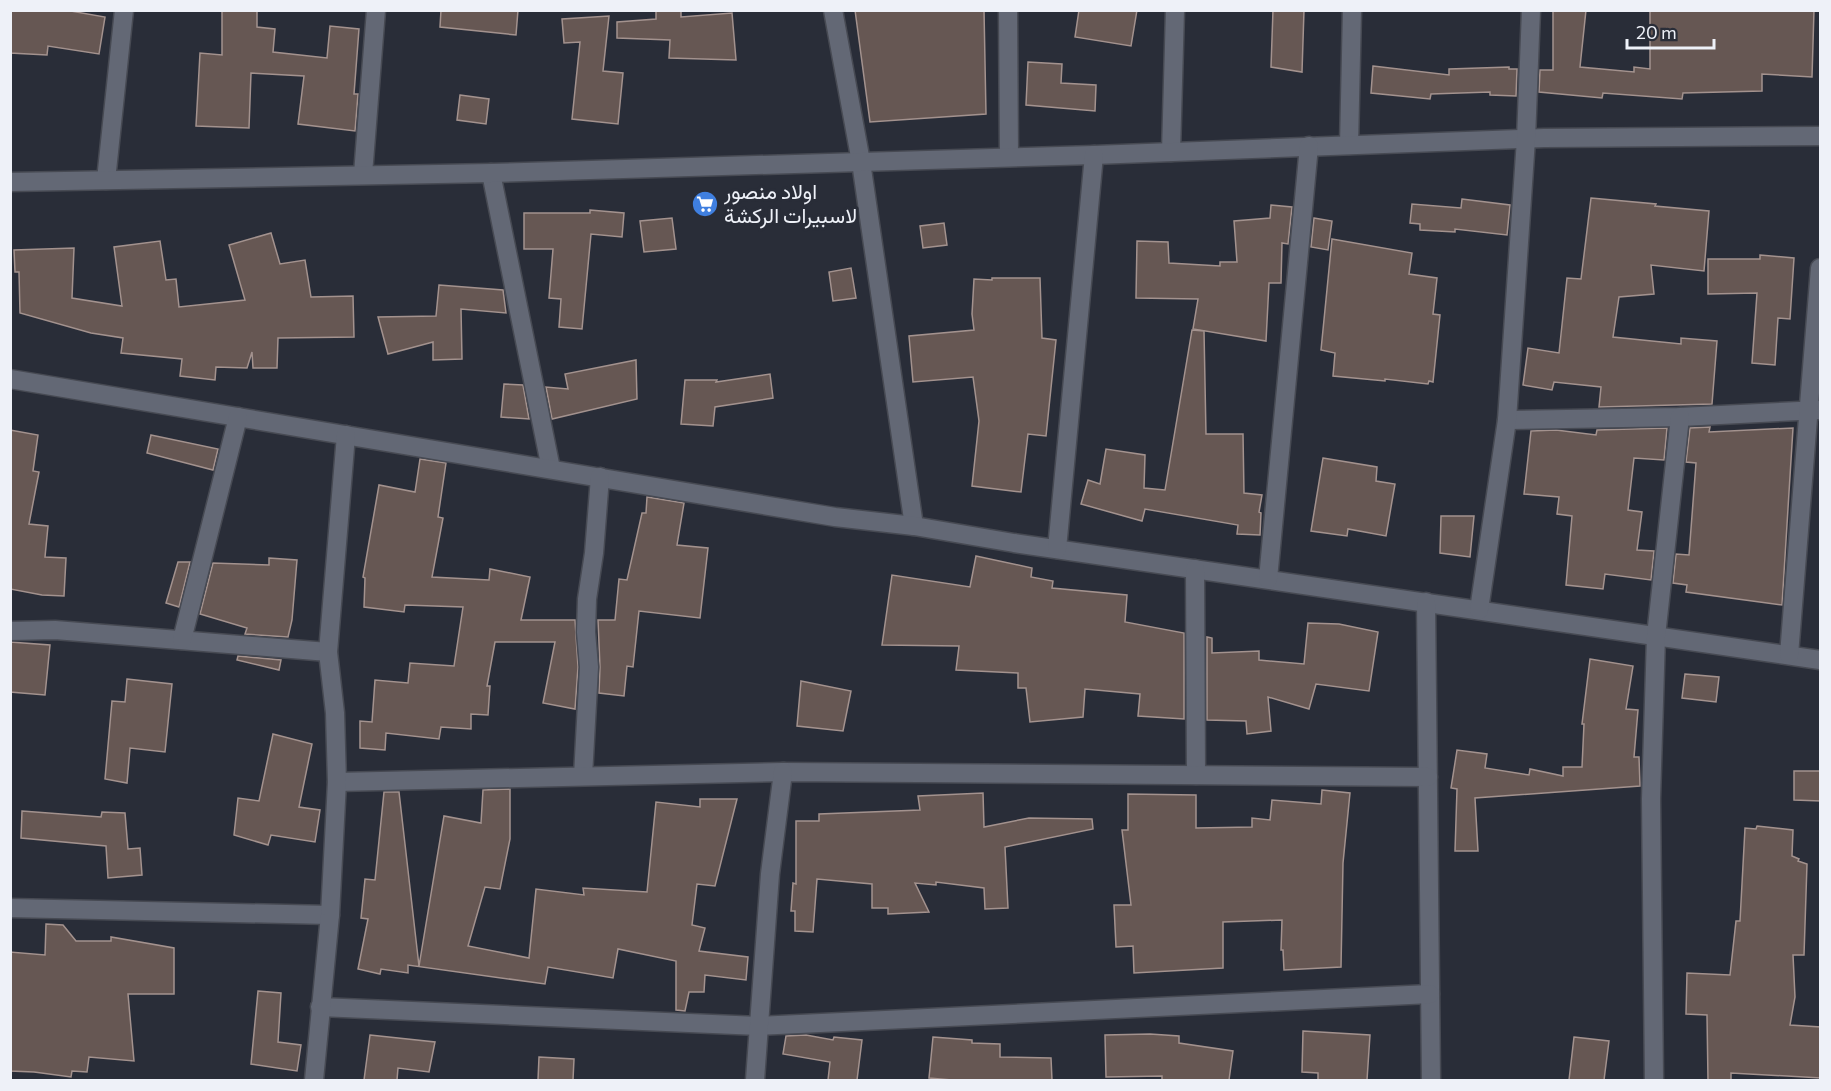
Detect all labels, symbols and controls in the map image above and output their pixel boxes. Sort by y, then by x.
scale bar [1627,12,1714,50]
text: 20 m [1636,21,1677,43]
place label: اولاد منصور لاسبيرات الركشة [723,178,857,229]
supermarket icon: اولاد منصور لاسبيرات الركشة [690,189,720,219]

